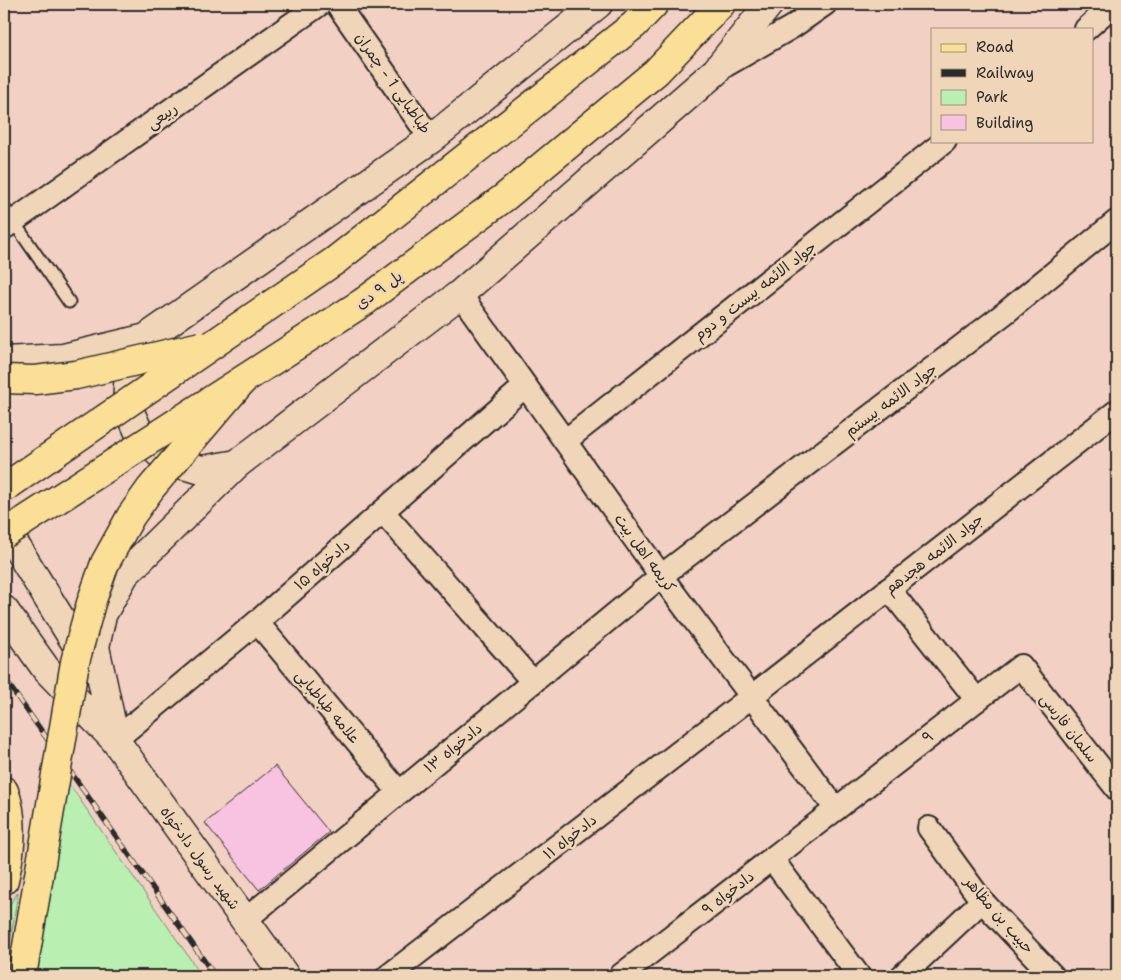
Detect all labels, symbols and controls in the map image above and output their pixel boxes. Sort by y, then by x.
street label: طباطبایی 1 - چمران [351,28,435,138]
legend [931,28,1094,142]
text: Road [976,37,1014,57]
text: Railway [976,63,1034,83]
text: Park [976,87,1008,107]
street label: ربیعی [143,98,181,134]
text: Building [976,113,1033,133]
street label: جواد الائمه بیست و دوم [690,237,822,347]
street label: پل ۹ دی [351,266,407,314]
street label: جواد الائمه بیستم [841,359,942,443]
street label: جواد الائمه هجدهم [881,509,988,600]
street label: کریمه اهل بیت [610,510,680,596]
street label: دادخواه ۱۵ [290,535,354,595]
street label: علامه طباطبایی [291,666,365,748]
street label: سلمان فارسی [1036,689,1102,767]
street label: دادخواه ۱۳ [420,718,486,778]
street label: ۹ [918,726,938,748]
street label: شهید رسول دادخواه [156,802,244,914]
street label: دادخواه ۱۱ [539,810,601,864]
street label: دادخواه ۹ [698,866,758,920]
street label: حبیب بن مظاهر [958,871,1038,958]

